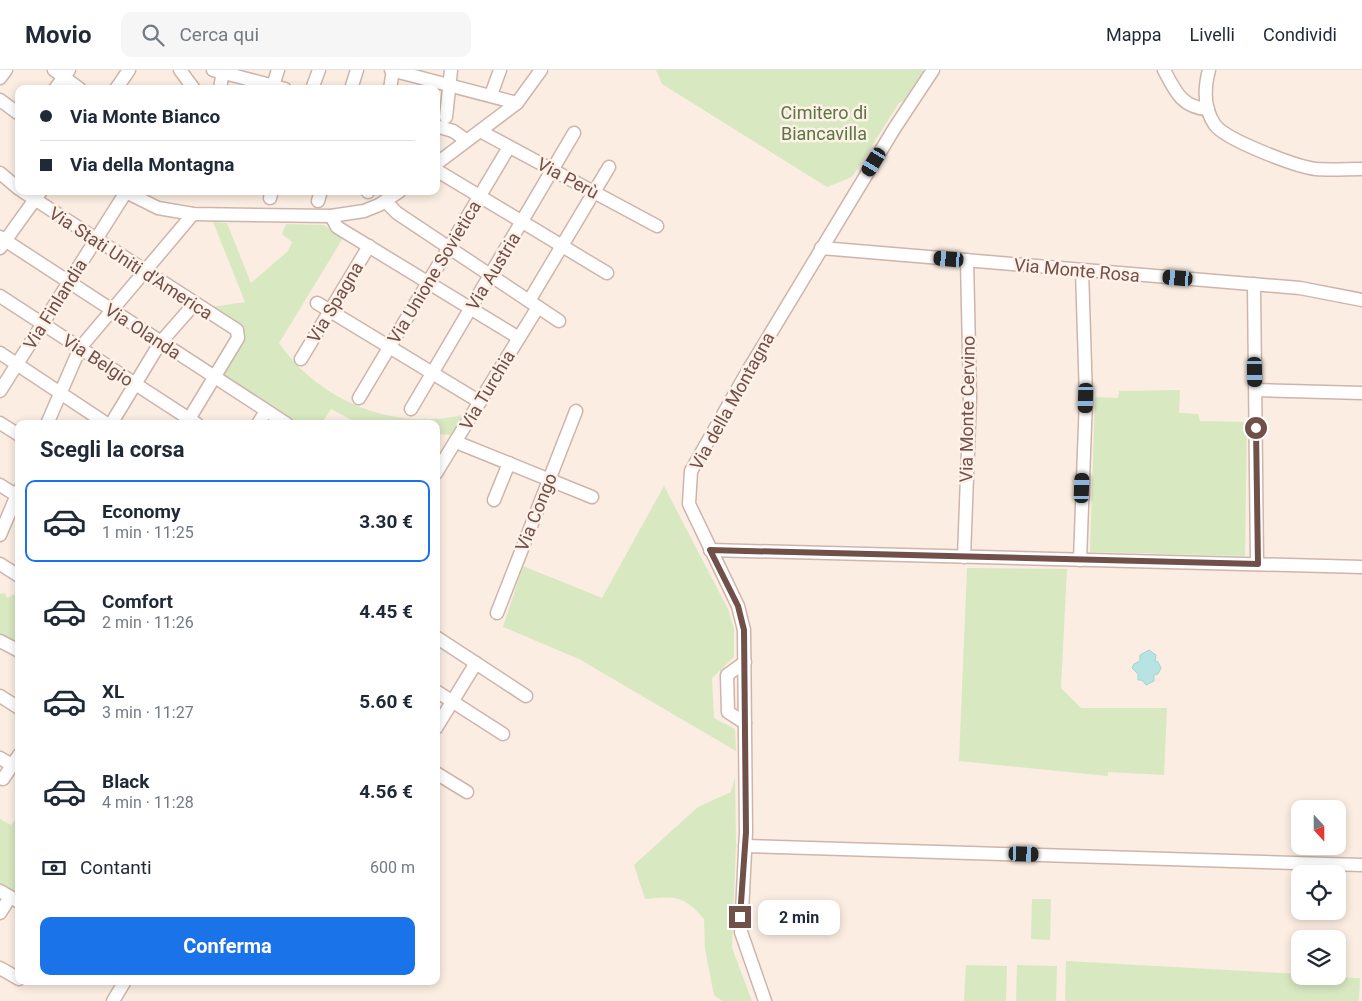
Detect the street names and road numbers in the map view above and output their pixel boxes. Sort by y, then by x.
street label: Via Perù [534,153,602,203]
street label: Via Unione Sovietica [383,197,485,347]
street label: Via Stati Uniti d'America [45,202,217,324]
street label: Via Austria [462,228,524,314]
street label: Via Monte Rosa [1013,254,1141,286]
street label: Via Finlandia [19,255,91,353]
street label: Via Spagna [303,258,367,346]
street label: Via Olanda [101,299,185,363]
street label: Via della Montagna [685,328,779,474]
street label: Via Belgio [59,329,137,391]
street label: Via Monte Cervino [955,335,979,483]
street label: Via Turchia [455,346,519,434]
street label: Via Congo [511,470,561,554]

